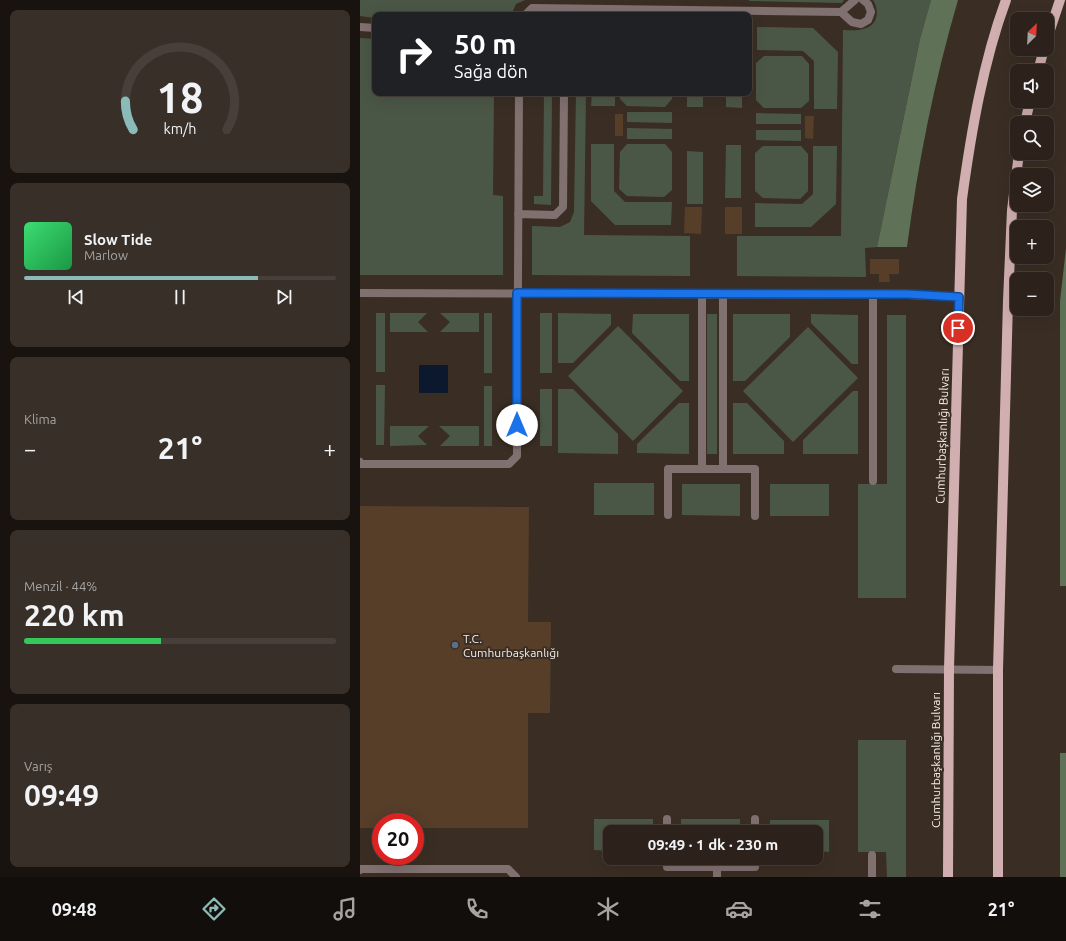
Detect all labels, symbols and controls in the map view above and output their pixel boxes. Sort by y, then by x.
north arrow [1010,12,1054,56]
map controls [1010,12,1054,316]
icon: right [388,28,440,80]
text: 50 m [454,28,516,59]
text: Sağa dön [454,61,528,81]
button: sound [1010,64,1054,108]
text: 18 [157,74,203,121]
button: search [1010,116,1054,160]
text: km/h [164,120,196,136]
button: layers [1010,168,1054,212]
button: + [1010,220,1054,264]
text: Slow Tide [84,231,152,248]
text: Marlow [84,248,128,262]
button: − [1010,272,1054,316]
icon: previous [65,286,87,308]
icon: pause [169,286,191,308]
icon: next [273,286,295,308]
pin [941,311,975,345]
icon: arrive [947,317,969,339]
street label: Cumhurbaşkanlığı Bulvarı [933,368,951,504]
position arrow [496,404,538,446]
text: Klima [24,412,56,426]
text: 21° [158,431,202,465]
text: − [24,436,36,461]
text: + [324,436,336,461]
text: Menzil · 44% [24,579,97,593]
text: 220 km [24,598,125,632]
place label: T.C. Cumhurbaşkanlığı [463,632,559,659]
marker: T.C. Cumhurbaşkanlığı [450,640,460,650]
street label: Cumhurbaşkanlığı Bulvarı [929,692,942,828]
text: Varış [24,759,52,773]
text: 09:49 [24,778,99,812]
speed limit sign: 20 [372,813,424,865]
text: 09:49 · 1 dk · 230 m [648,836,778,853]
icon: directions [200,895,228,923]
icon: music [331,895,359,923]
icon: phone [463,895,491,923]
icon: climate [594,895,622,923]
icon: car [725,895,753,923]
icon: filters [856,895,884,923]
text: 09:48 [52,899,97,919]
text: 21° [988,899,1014,919]

